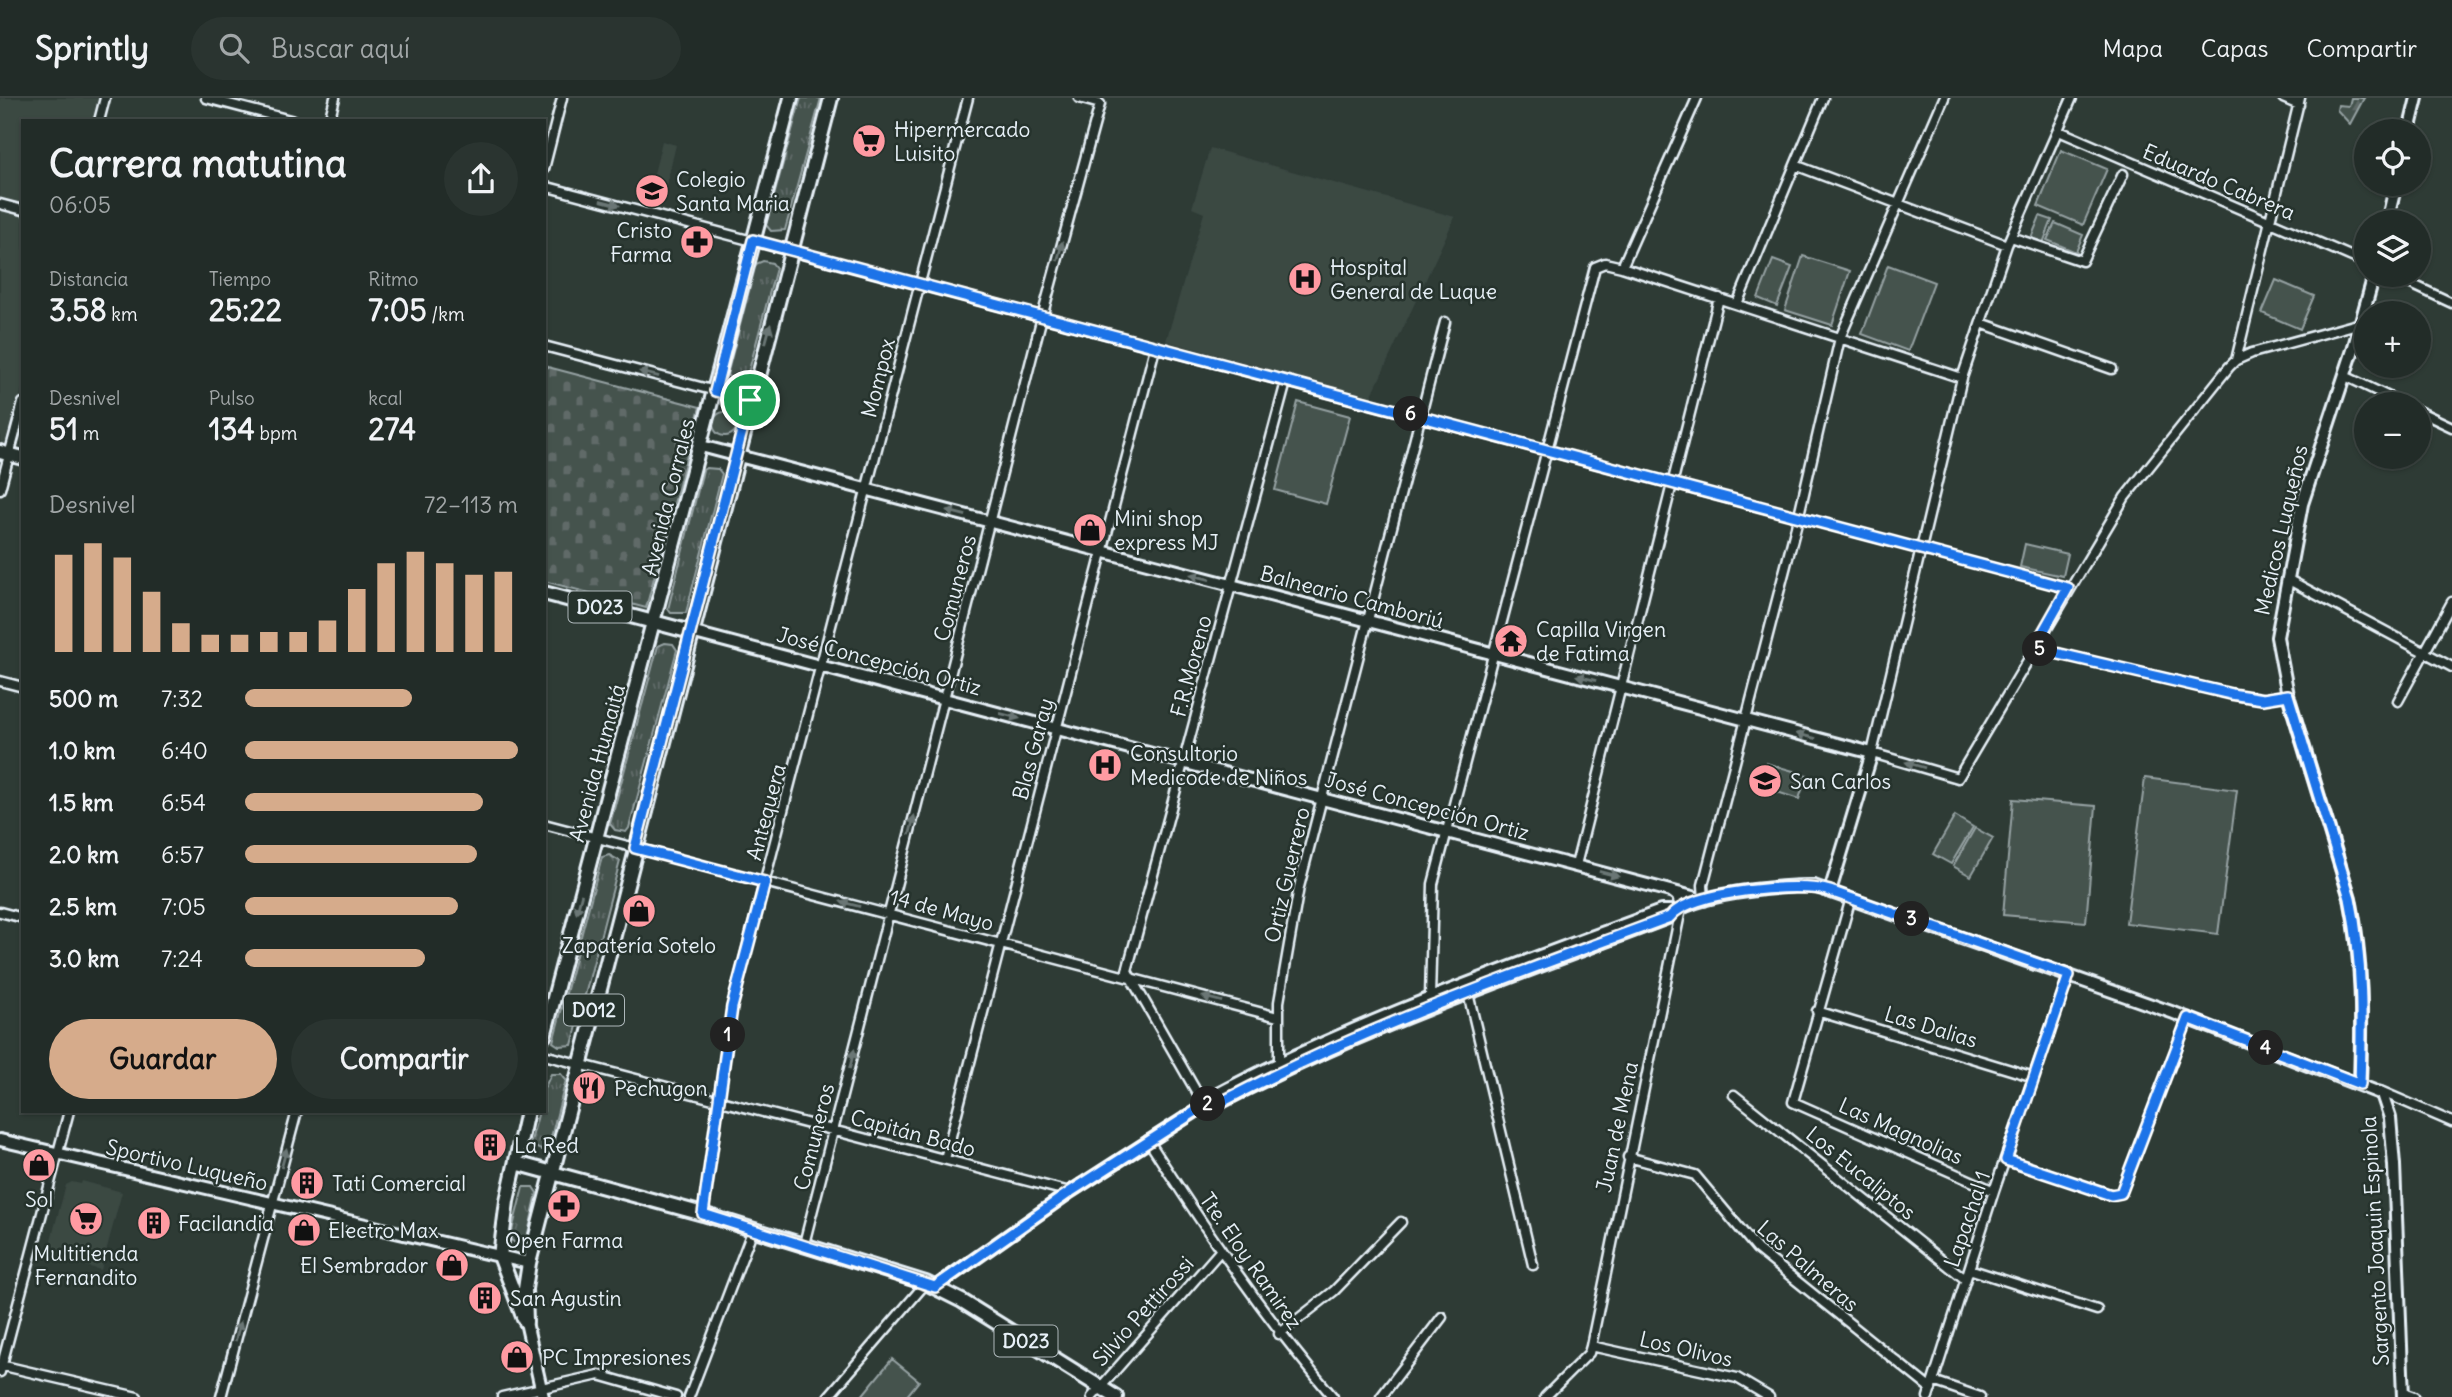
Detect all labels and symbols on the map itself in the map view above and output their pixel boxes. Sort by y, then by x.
place label: Hipermercado Luisito [894,116,1030,167]
supermarket icon: Hipermercado Luisito [850,122,888,160]
street label: Eduardo Cabrera [2139,138,2299,226]
place label: Colegio Santa Maria [676,166,790,217]
school or university icon: Colegio Santa Maria [633,172,671,210]
one-way arrow [599,198,621,209]
place label: Cristo Farma [610,217,672,268]
pharmacy icon: Cristo Farma [678,223,716,261]
one-way arrow [1055,240,1066,262]
place label: Hospital General de Luque [1330,254,1497,305]
hospital icon: Hospital General de Luque [1286,260,1324,298]
one-way arrow [763,323,774,345]
street label: Mompox [855,335,901,421]
one-way arrow [638,368,659,378]
pin [720,370,780,430]
pin: 6 [1394,396,1428,432]
street label: Avenida Corrales [635,416,701,578]
street label: Medicos Luqueños [2248,442,2314,618]
place label: Mini shop express MJ [1114,505,1219,556]
one-way arrow [945,507,967,518]
shop icon: Mini shop express MJ [1071,511,1109,549]
street label: Comuneros [928,532,982,644]
street label: Balneario Camboriú [1257,560,1447,634]
one-way arrow [1189,571,1211,582]
road number: D023 [568,592,632,622]
street label: F.R.Moreno [1164,612,1218,720]
place label: Capilla Virgen de Fatima [1536,616,1666,667]
street label: José Concepción Ortiz [774,621,984,701]
temple icon: Capilla Virgen de Fatima [1492,622,1530,660]
pin: 5 [2022,632,2058,666]
one-way arrow [1575,672,1597,683]
street label: Avenida Humaitá [563,681,631,845]
street label: Blas Garay [1006,695,1060,803]
one-way arrow [1000,711,1022,722]
one-way arrow [1795,730,1817,741]
place label: Consultorio Medicode de Niños [1130,740,1307,791]
hospital icon: Consultorio Medicode de Niños [1086,746,1124,784]
one-way arrow [1904,760,1925,770]
street label: Antequera [740,761,792,863]
school or university icon: San Carlos [1746,762,1784,800]
street label: José Concepción Ortiz [1322,766,1532,846]
place label: San Carlos [1790,768,1891,795]
street label: Ortiz Guerrero [1258,805,1316,945]
one-way arrow [907,814,918,836]
one-way arrow [1599,869,1621,880]
street label: 14 de Mayo [887,883,997,937]
shop icon: Zapatería Sotelo [620,892,658,930]
one-way arrow [573,893,584,915]
one-way arrow [839,899,860,909]
pin: 3 [1895,902,1930,936]
place label: Zapatería Sotelo [562,932,716,959]
one-way arrow [1201,993,1223,1004]
road number: D012 [564,994,624,1026]
street label: Las Dalias [1881,1000,1981,1054]
pin: 1 [710,1018,746,1052]
pin: 4 [2248,1030,2284,1066]
one-way arrow [847,1048,858,1070]
street label: Juan de Mena [1590,1059,1644,1195]
restaurant icon: Pechugon [570,1069,608,1107]
place label: Pechugon [614,1075,708,1102]
street label: Comuneros [788,1081,840,1193]
pin: 2 [1190,1086,1226,1122]
street label: Las Magnolias [1835,1092,1967,1170]
street label: Capitán Bado [848,1103,978,1163]
street label: Sargento Joaquin Espinola [2355,1115,2395,1367]
street label: Los Eucaliptos [1800,1120,1922,1226]
building icon: La Red [471,1126,509,1164]
place label: La Red [514,1132,579,1159]
street label: Sportivo Luqueño [103,1133,271,1197]
shop icon: Sol [20,1146,58,1184]
one-way arrow [279,1146,290,1168]
building icon: Tati Comercial [288,1164,326,1202]
street label: Lapachal 1 [1938,1167,1996,1271]
place label: Tati Comercial [332,1170,466,1197]
place label: Sol [25,1186,53,1213]
pharmacy icon: Open Farma [545,1187,583,1225]
street label: Tte. Eloy Ramirez [1194,1187,1308,1335]
supermarket icon: Multitienda Fernandito [67,1200,105,1238]
building icon: Facilandia [135,1204,173,1242]
place label: Facilandia [178,1210,274,1237]
shop icon: Electro Max [285,1211,323,1249]
street label: Las Palmeras [1751,1214,1865,1318]
place label: Electro Max [328,1217,439,1244]
place label: Open Farma [505,1227,623,1254]
place label: Multitienda Fernandito [33,1240,139,1291]
shop icon: El Sembrador [433,1246,471,1284]
street label: Silvio Pettirossi [1087,1250,1199,1372]
place label: El Sembrador [300,1252,428,1279]
building icon: San Agustin [466,1279,504,1317]
place label: San Agustin [510,1285,622,1312]
one-way arrow [234,1320,244,1341]
street label: Los Olivos [1637,1325,1735,1373]
road number: D023 [995,1326,1058,1357]
shop icon: PC Impresiones [498,1338,536,1376]
place label: PC Impresiones [542,1344,691,1371]

